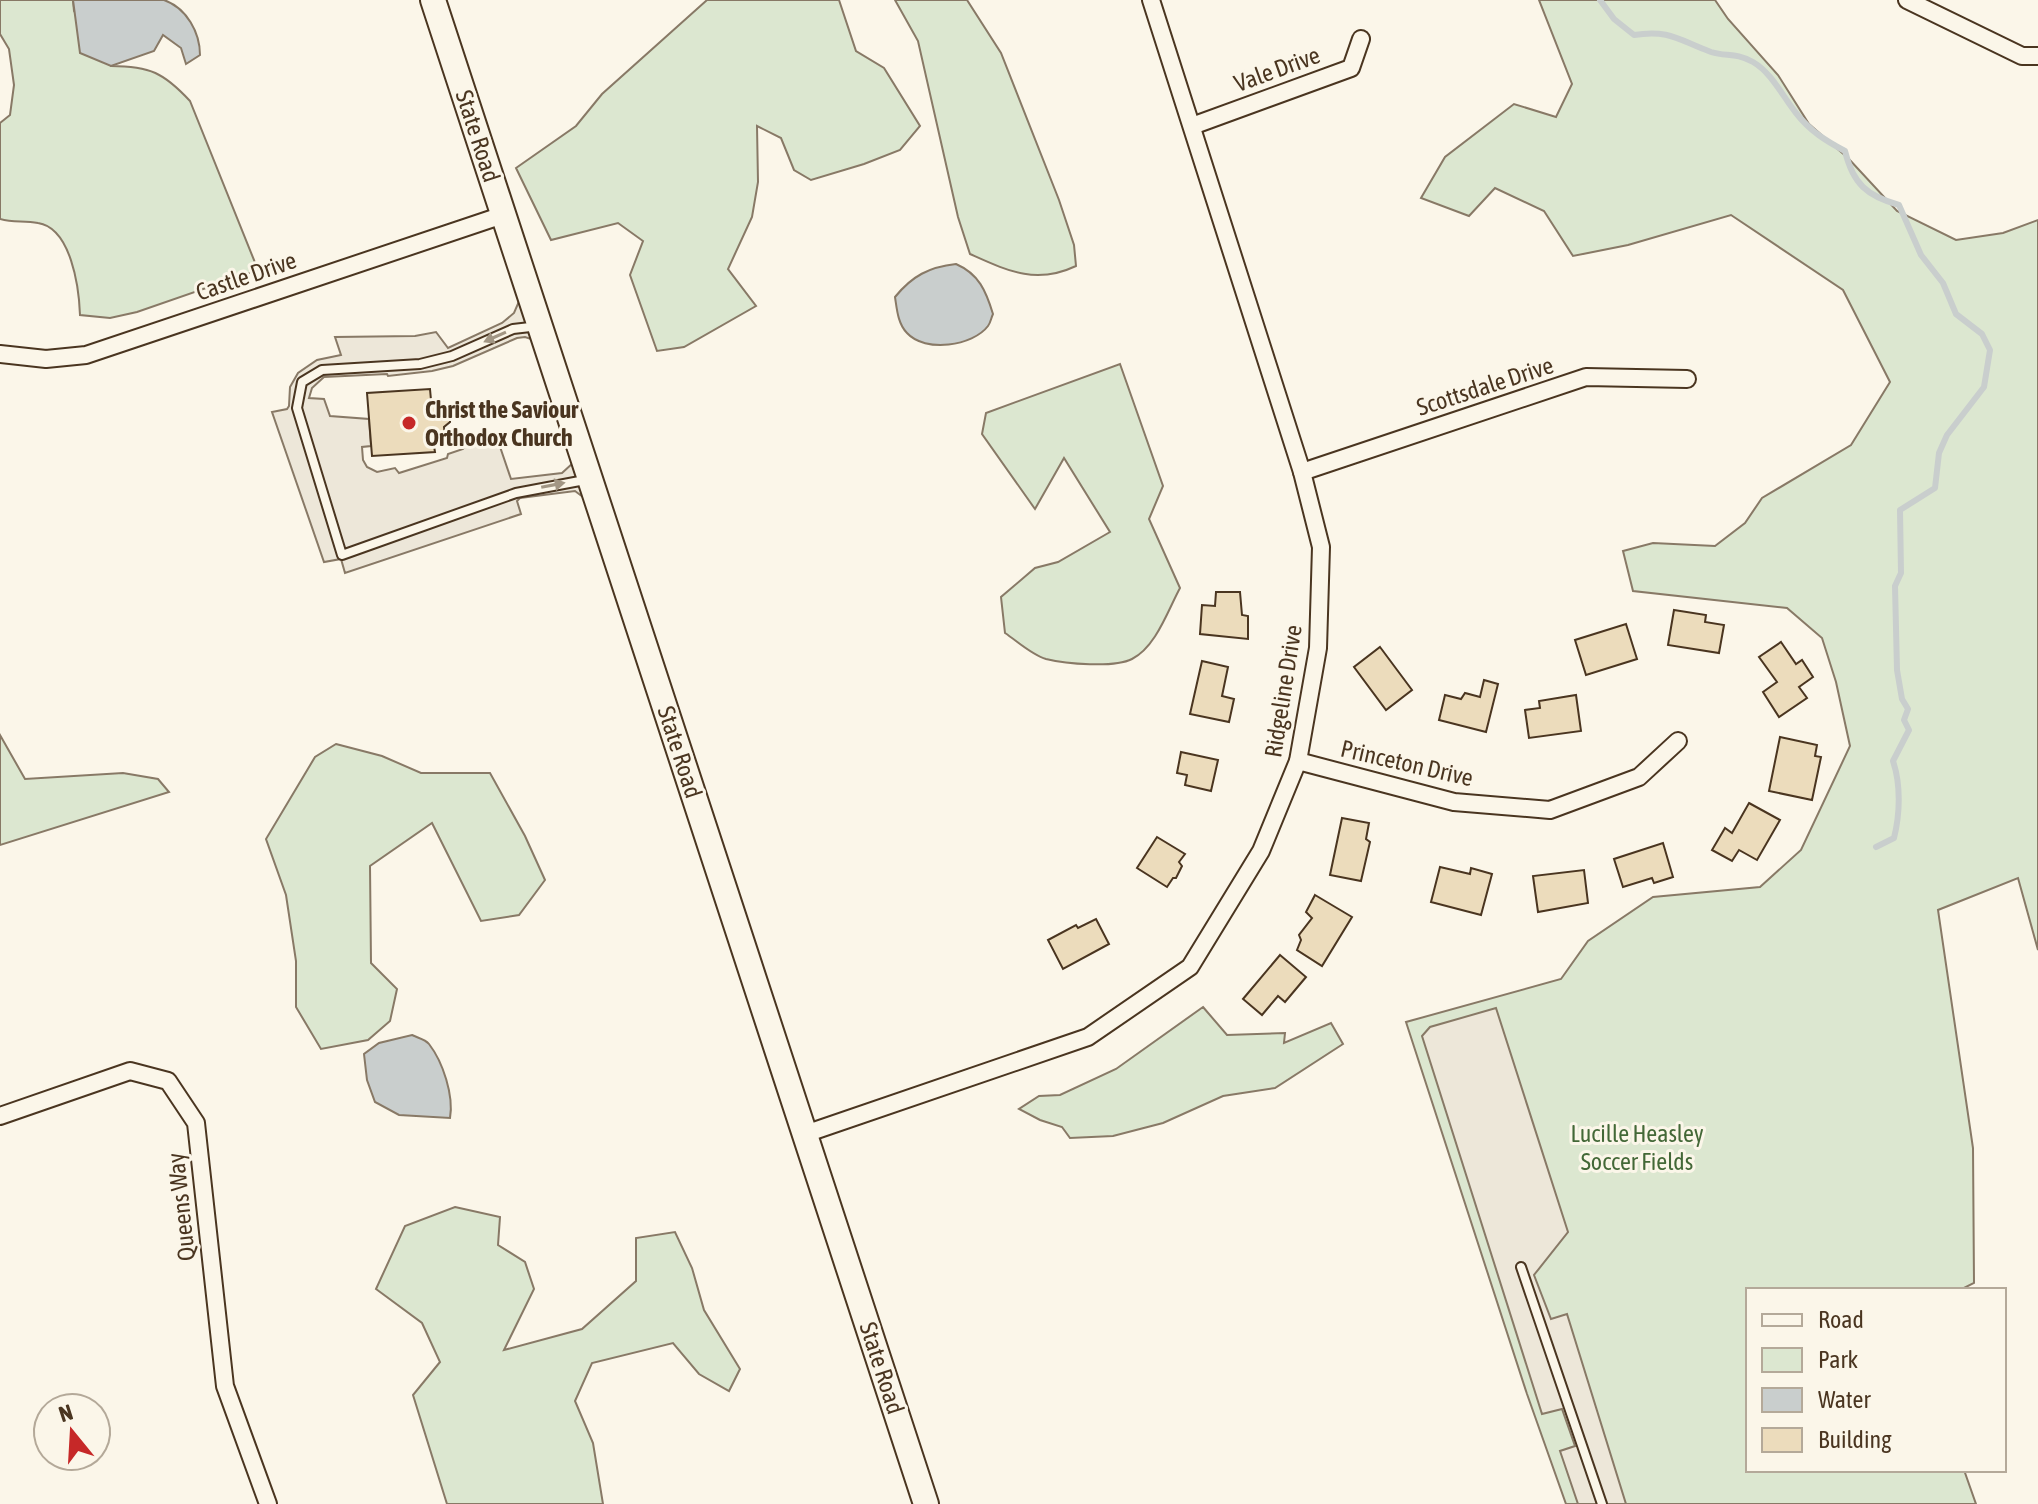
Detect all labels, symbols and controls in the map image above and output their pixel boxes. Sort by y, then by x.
street label: Vale Drive [1231,41,1323,97]
street label: State Road [451,87,505,185]
street label: Castle Drive [192,246,300,306]
one-way arrow [483,330,506,344]
street label: Scottsdale Drive [1413,351,1557,421]
place label: Christ the Saviour Orthodox Church [425,396,579,451]
marker: Christ the Saviour Orthodox Church [400,414,418,432]
one-way arrow [540,478,565,491]
street label: Ridgeline Drive [1259,623,1307,759]
street label: State Road [653,703,707,801]
street label: Princeton Drive [1338,735,1476,791]
park label: Lucille Heasley Soccer Fields [1570,1120,1704,1175]
street label: Queens Way [162,1152,200,1262]
legend [1746,1288,2006,1472]
text: Road [1818,1306,1864,1333]
street label: State Road [855,1319,909,1417]
text: Park [1818,1346,1859,1373]
text: Water [1818,1386,1871,1413]
north arrow [32,1392,112,1472]
text: N [56,1399,76,1427]
text: Building [1818,1426,1892,1453]

